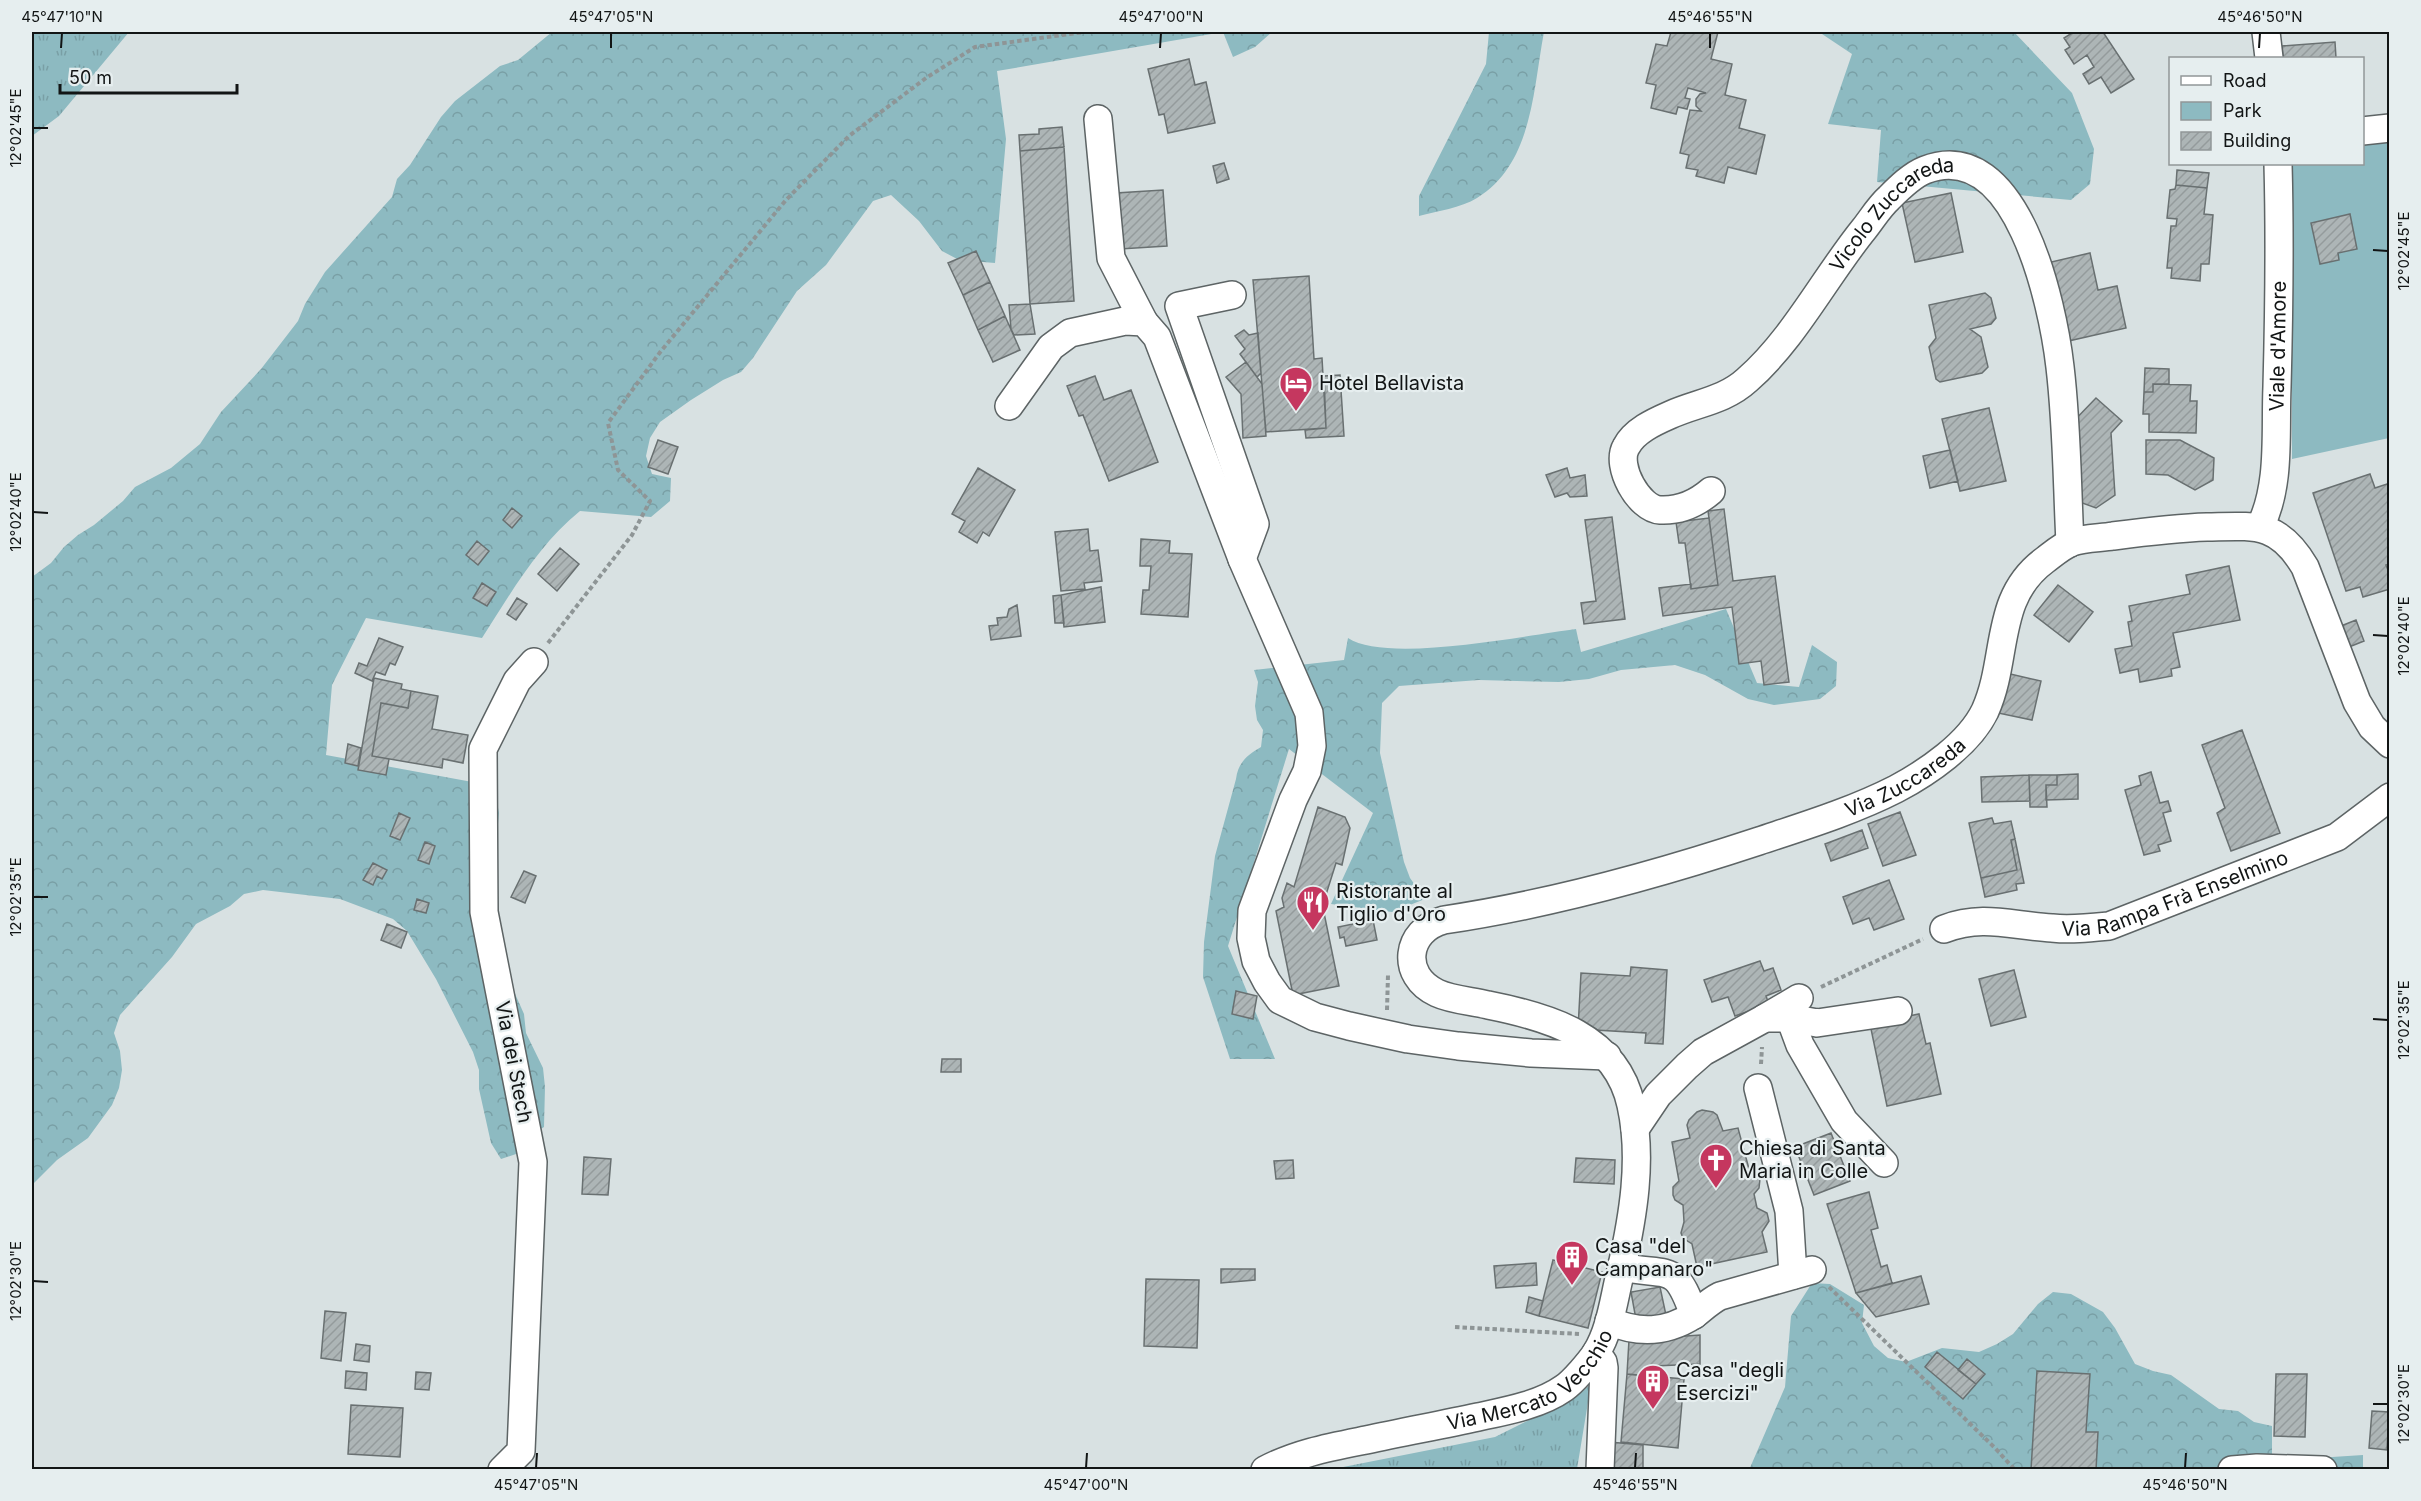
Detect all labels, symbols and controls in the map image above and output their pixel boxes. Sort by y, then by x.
text: 45°47'10"N [21,7,103,26]
text: 45°47'05"N [569,7,653,26]
text: 45°47'00"N [1119,7,1203,26]
text: 45°46'55"N [1668,7,1752,26]
text: 45°46'50"N [2217,7,2303,26]
scale bar [60,57,237,95]
legend [2169,57,2364,165]
text: 50 m [69,67,112,88]
text: Road [2223,70,2266,91]
text: 12°02'45"E [6,88,25,168]
text: Park [2223,100,2262,121]
text: Building [2223,130,2291,151]
street label: Vicolo Zuccareda [1824,153,1954,276]
text: 12°02'45"E [2394,211,2413,291]
street label: Viale d'Amore [2264,281,2291,412]
hotel icon: Hotel Bellavista [1278,365,1314,412]
place label: Hotel Bellavista [1319,371,1464,395]
text: 12°02'40"E [6,472,25,552]
text: 12°02'40"E [2394,596,2413,676]
street label: Via Zuccareda [1841,733,1971,822]
street label: Via Rampa Frà Enselmino [2061,845,2291,941]
text: 12°02'35"E [6,857,25,937]
place label: Ristorante al Tiglio d'Oro [1336,879,1453,926]
restaurant icon: Ristorante al Tiglio d'Oro [1295,884,1331,931]
text: 12°02'35"E [2394,980,2413,1060]
street label: Via dei Stech [490,999,538,1125]
place label: Chiesa di Santa Maria in Colle [1739,1136,1886,1183]
church icon: Chiesa di Santa Maria in Colle [1698,1142,1734,1189]
place label: Casa "del Campanaro" [1595,1234,1713,1281]
building icon: Casa "del Campanaro" [1554,1239,1590,1286]
text: 12°02'30"E [6,1241,25,1321]
street label: Via Mercato Vecchio [1445,1326,1618,1435]
place label: Casa "degli Esercizi" [1676,1358,1784,1405]
building icon: Casa "degli Esercizi" [1635,1363,1671,1410]
text: 12°02'30"E [2394,1364,2413,1444]
text: 45°47'05"N [494,1475,578,1494]
text: 45°47'00"N [1044,1475,1128,1494]
text: 45°46'55"N [1593,1475,1677,1494]
text: 45°46'50"N [2142,1475,2228,1494]

